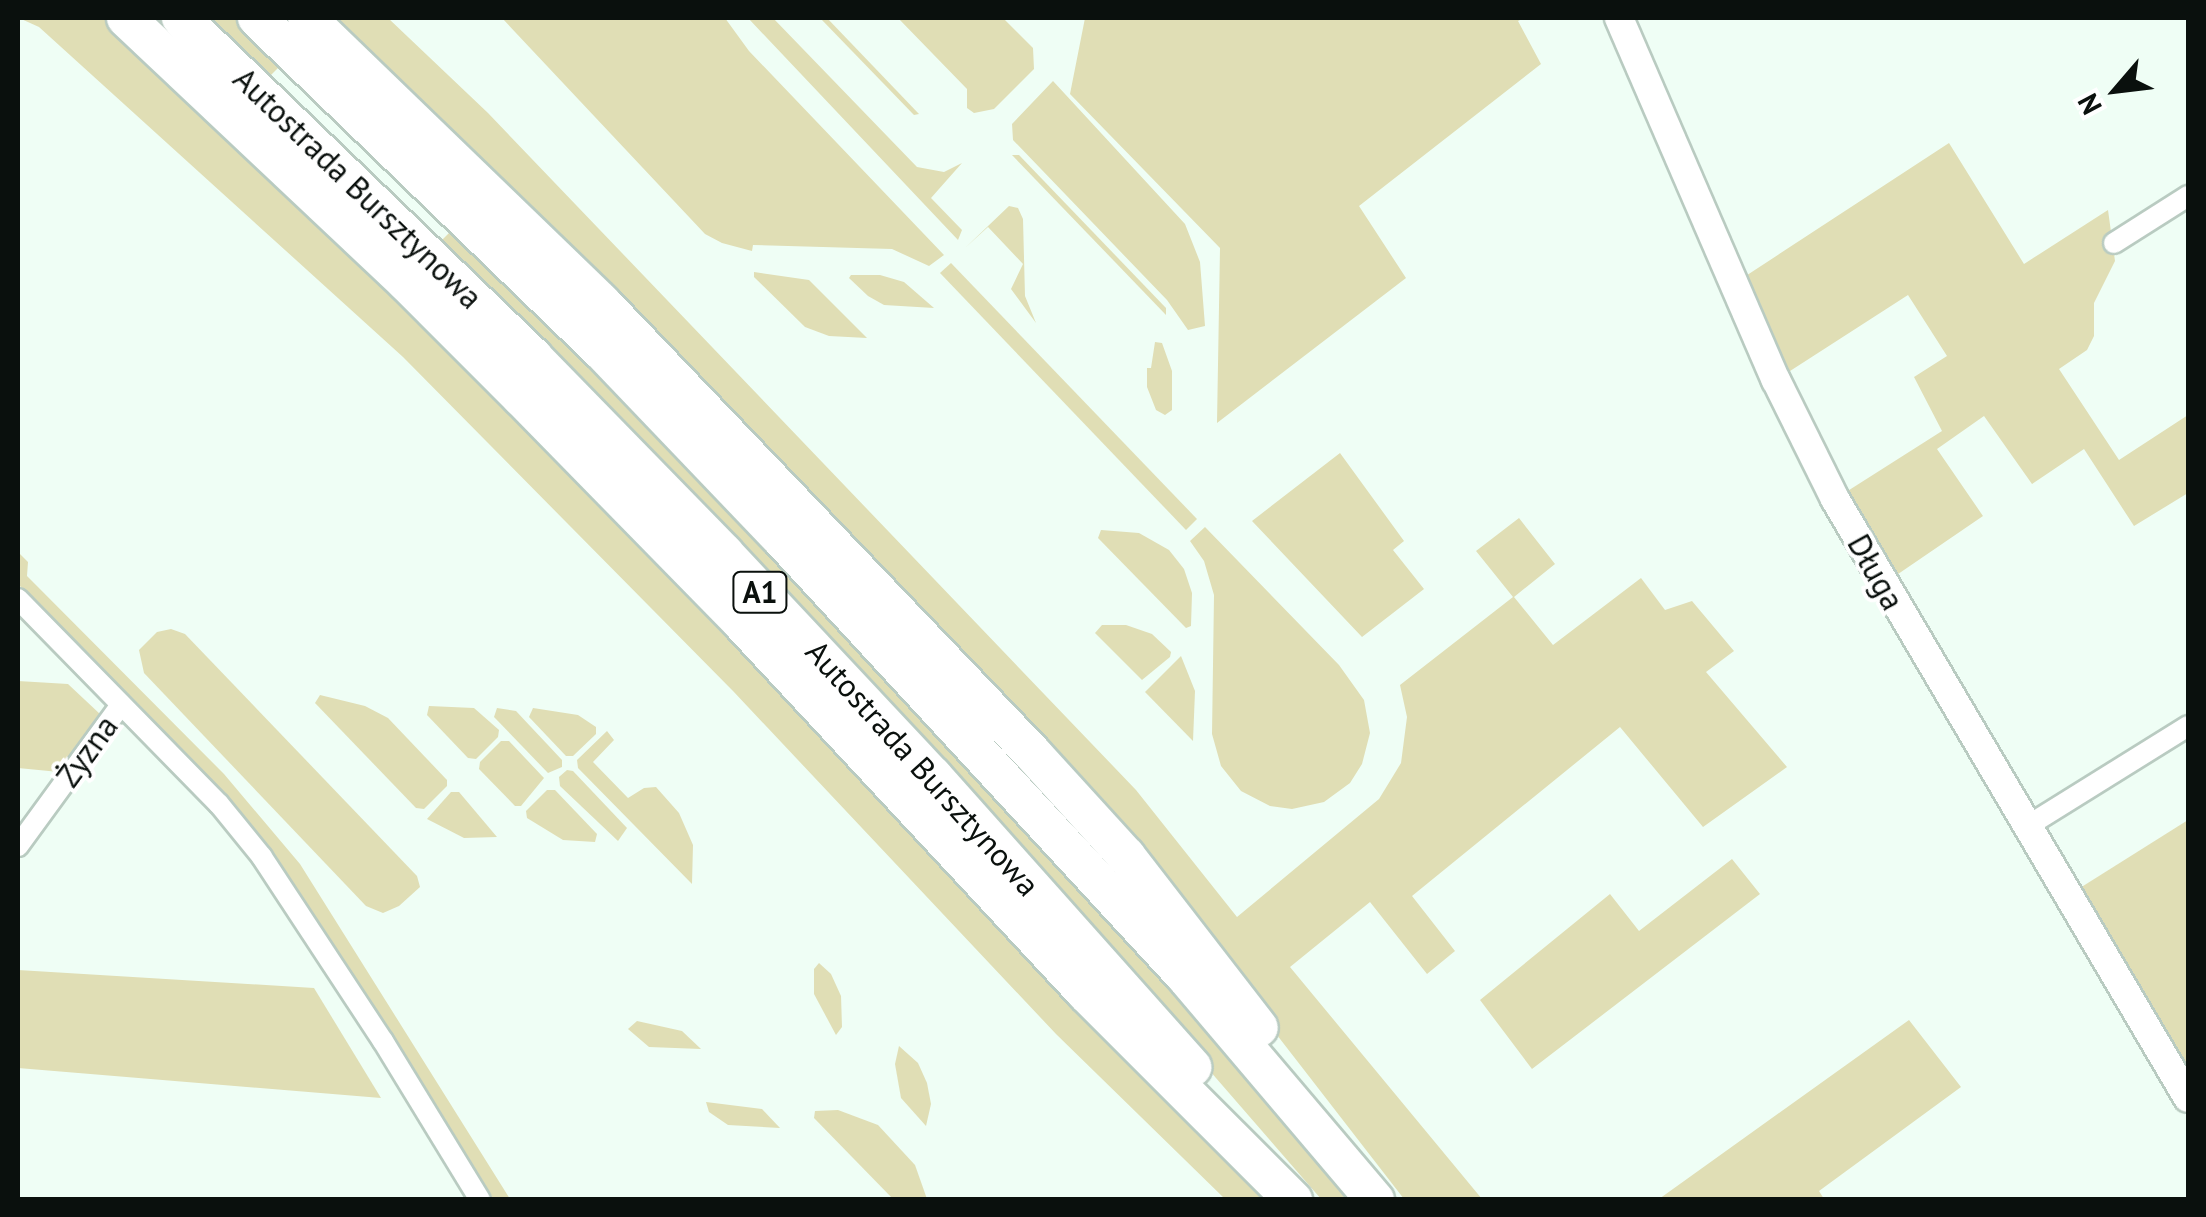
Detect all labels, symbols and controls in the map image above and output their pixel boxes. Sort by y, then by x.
north arrow [2066,40,2166,140]
street label: Autostrada Bursztynowa [226,59,490,317]
text: N [2068,88,2110,121]
street label: Długa [1840,527,1912,617]
road number: A1 [730,567,790,617]
street label: Autostrada Bursztynowa [798,632,1048,904]
street label: Żyzna [48,708,126,794]

